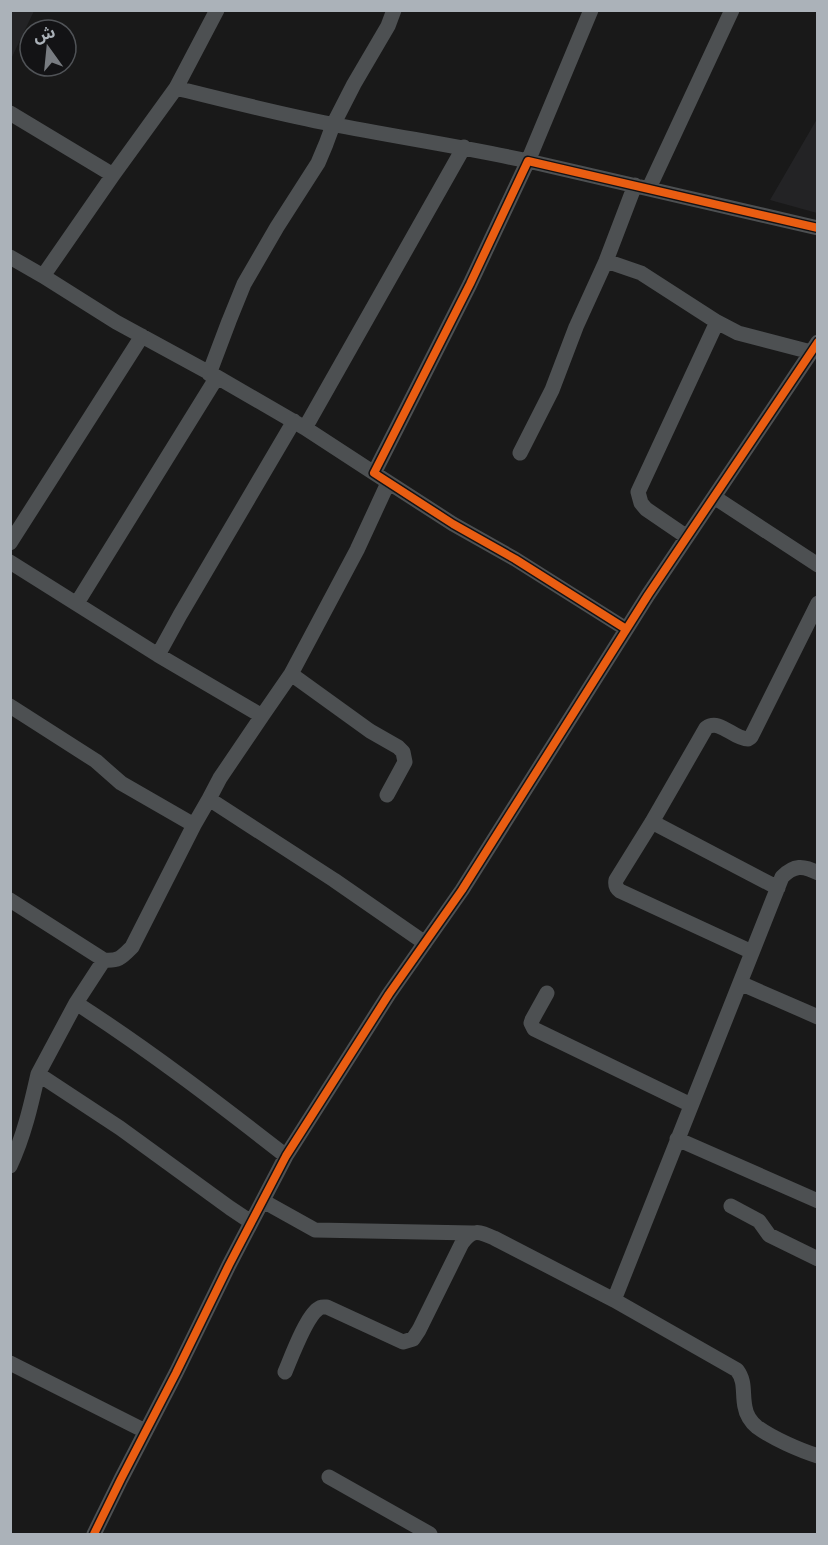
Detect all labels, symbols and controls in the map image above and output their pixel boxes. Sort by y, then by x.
north arrow [18,18,78,78]
text: ش [31,21,57,46]

